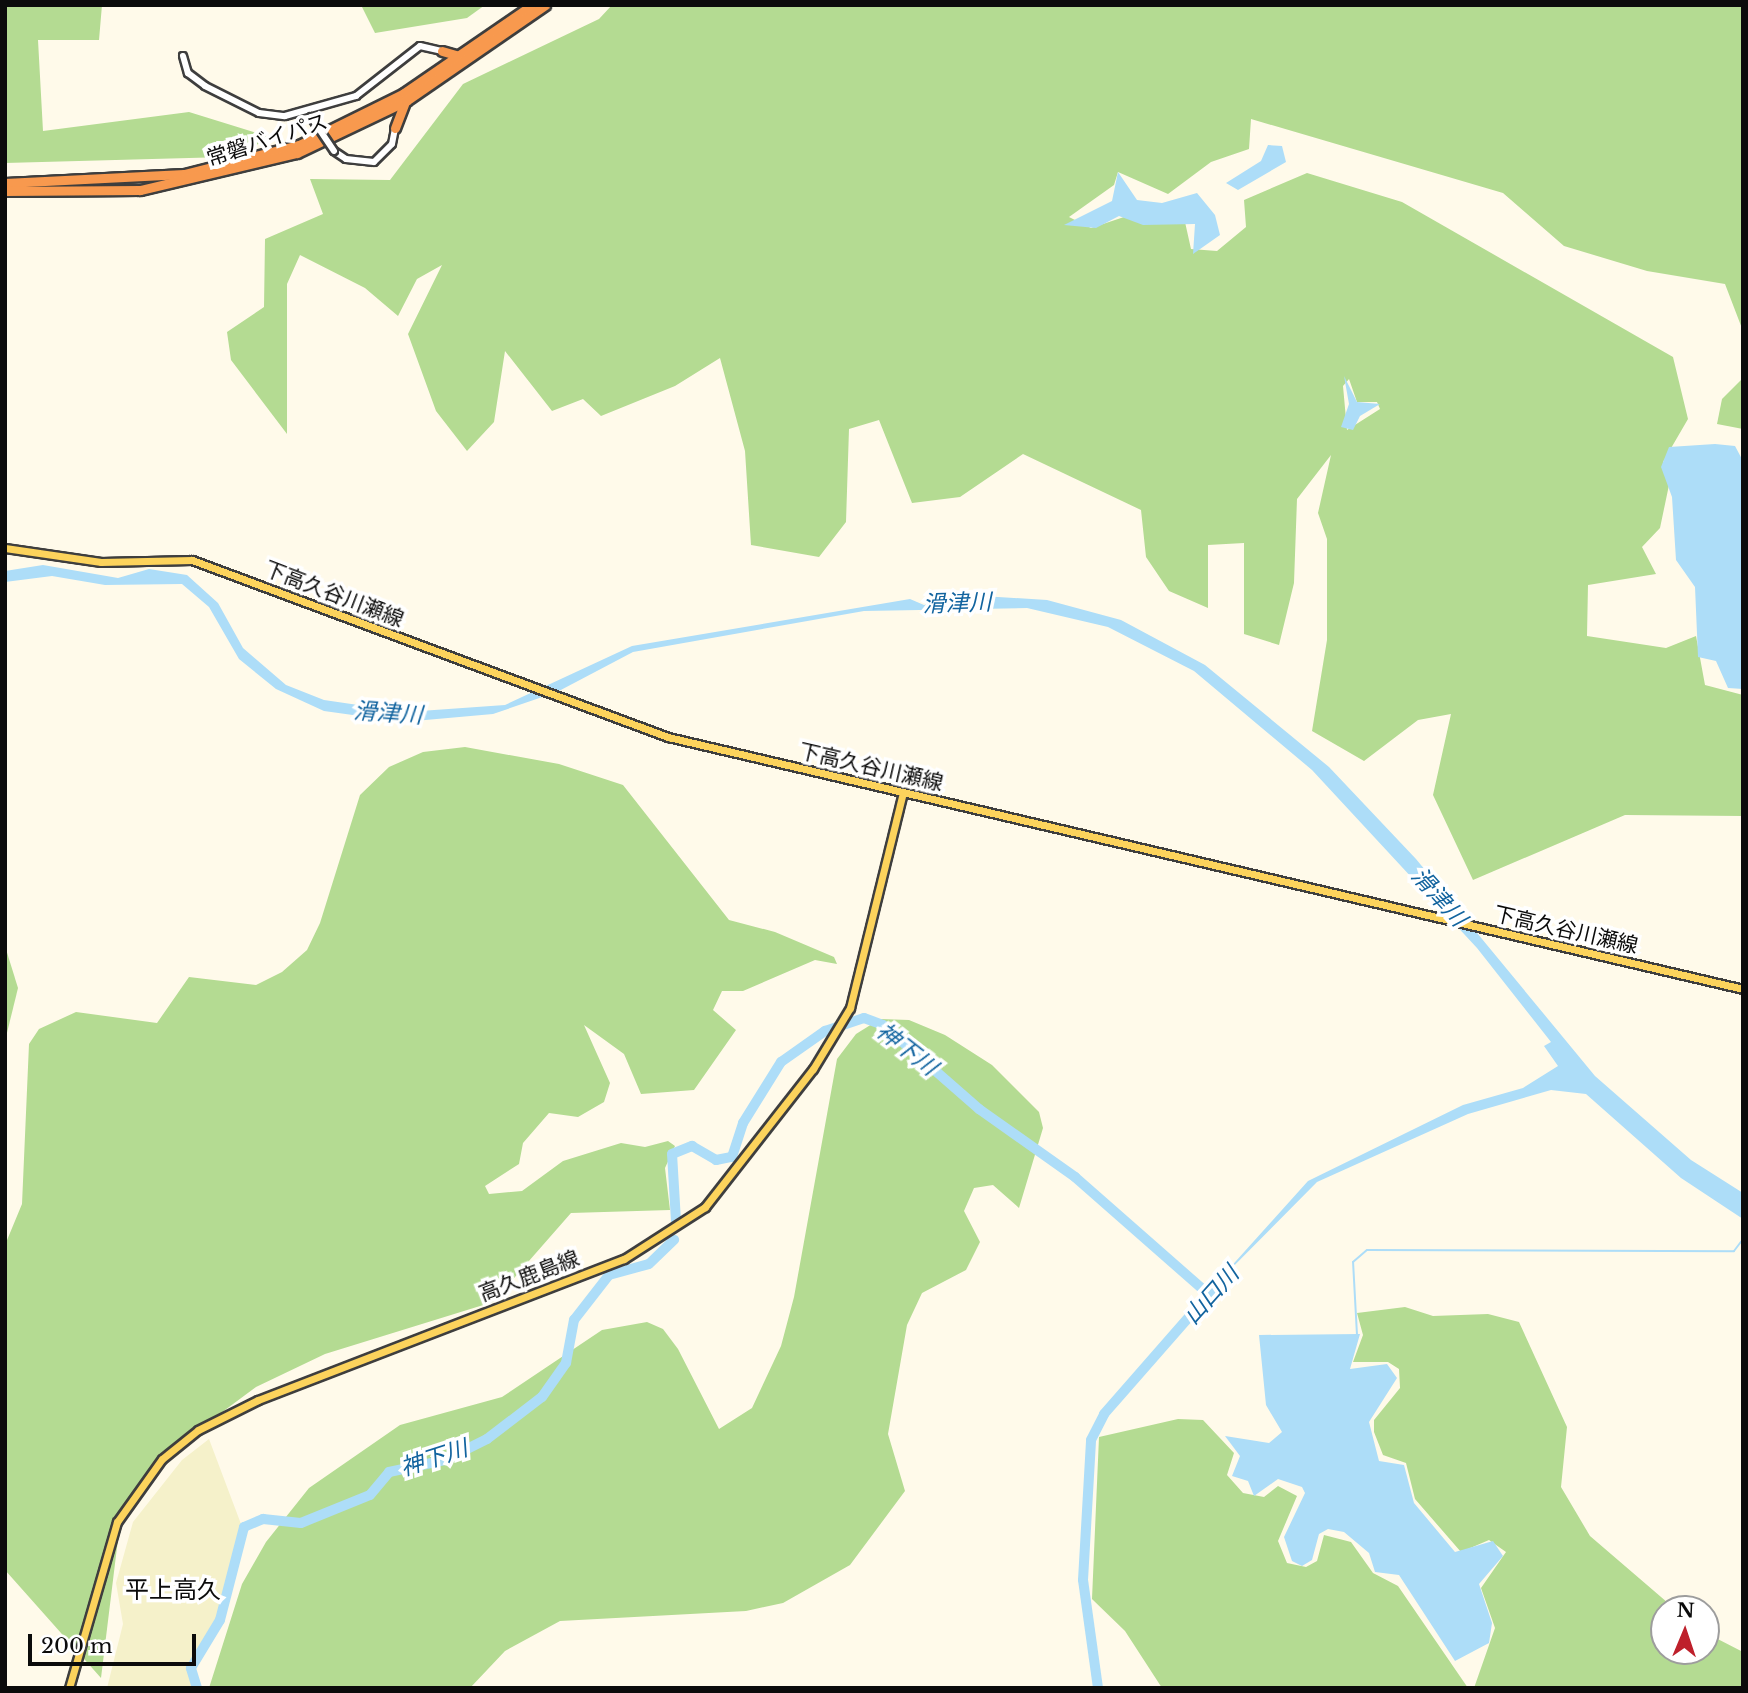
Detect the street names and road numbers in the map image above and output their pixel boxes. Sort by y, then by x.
street label: 常磐バイパス [203,109,331,171]
street label: 下高久谷川瀬線 [261,556,407,632]
street label: 下高久谷川瀬線 [797,738,945,796]
street label: 下高久谷川瀬線 [1492,901,1640,959]
street label: 高久鹿島線 [475,1245,583,1307]

